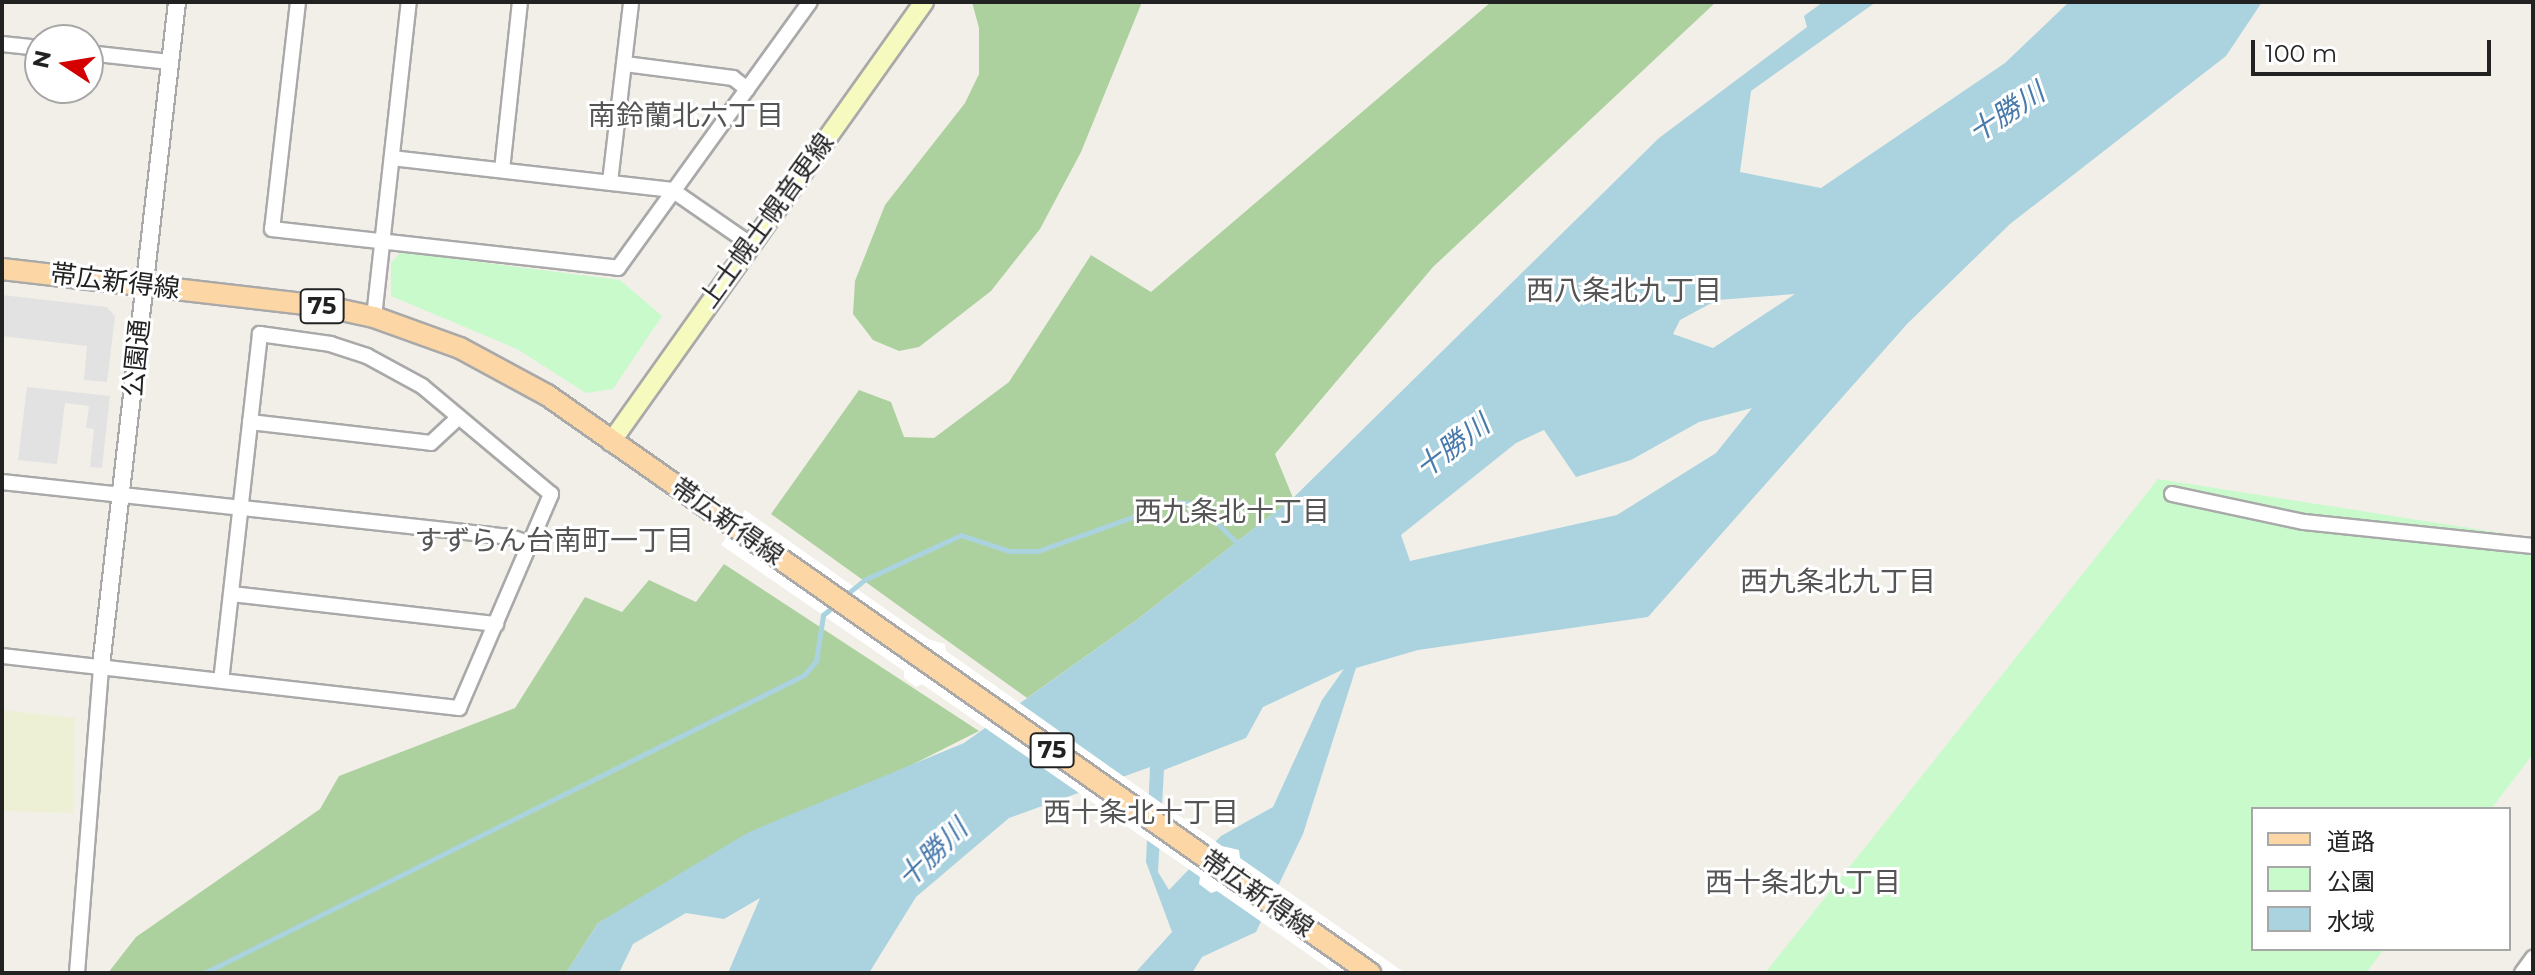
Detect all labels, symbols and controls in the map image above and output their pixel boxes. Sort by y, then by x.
north arrow [24,24,104,104]
scale bar [2255,24,2495,74]
text: 100 m [2265,39,2337,68]
text: N [27,48,57,71]
water label: 十勝川 [1962,75,2050,149]
district label: 南鈴蘭北六丁目 [588,98,784,132]
street label: 上士幌士幌音更線 [693,128,841,314]
street label: 帯広新得線 [49,259,181,305]
district label: 西八条北九丁目 [1526,273,1722,307]
road number: 75 [298,286,346,326]
street label: 公園通 [117,318,157,398]
water label: 十勝川 [1408,407,1496,485]
street label: 帯広新得線 [665,472,789,572]
district label: 西九条北十丁目 [1134,494,1330,528]
district label: すずらん台南町一丁目 [414,523,694,557]
district label: 西九条北九丁目 [1740,564,1936,598]
road number: 75 [1028,730,1076,770]
district label: 西十条北十丁目 [1043,795,1239,829]
legend [2251,807,2511,951]
water label: 十勝川 [890,812,974,894]
text: 道路 [2327,827,2375,856]
street label: 帯広新得線 [1195,844,1319,944]
district label: 西十条北九丁目 [1705,865,1901,899]
text: 公園 [2327,867,2375,896]
text: 水域 [2327,907,2375,936]

